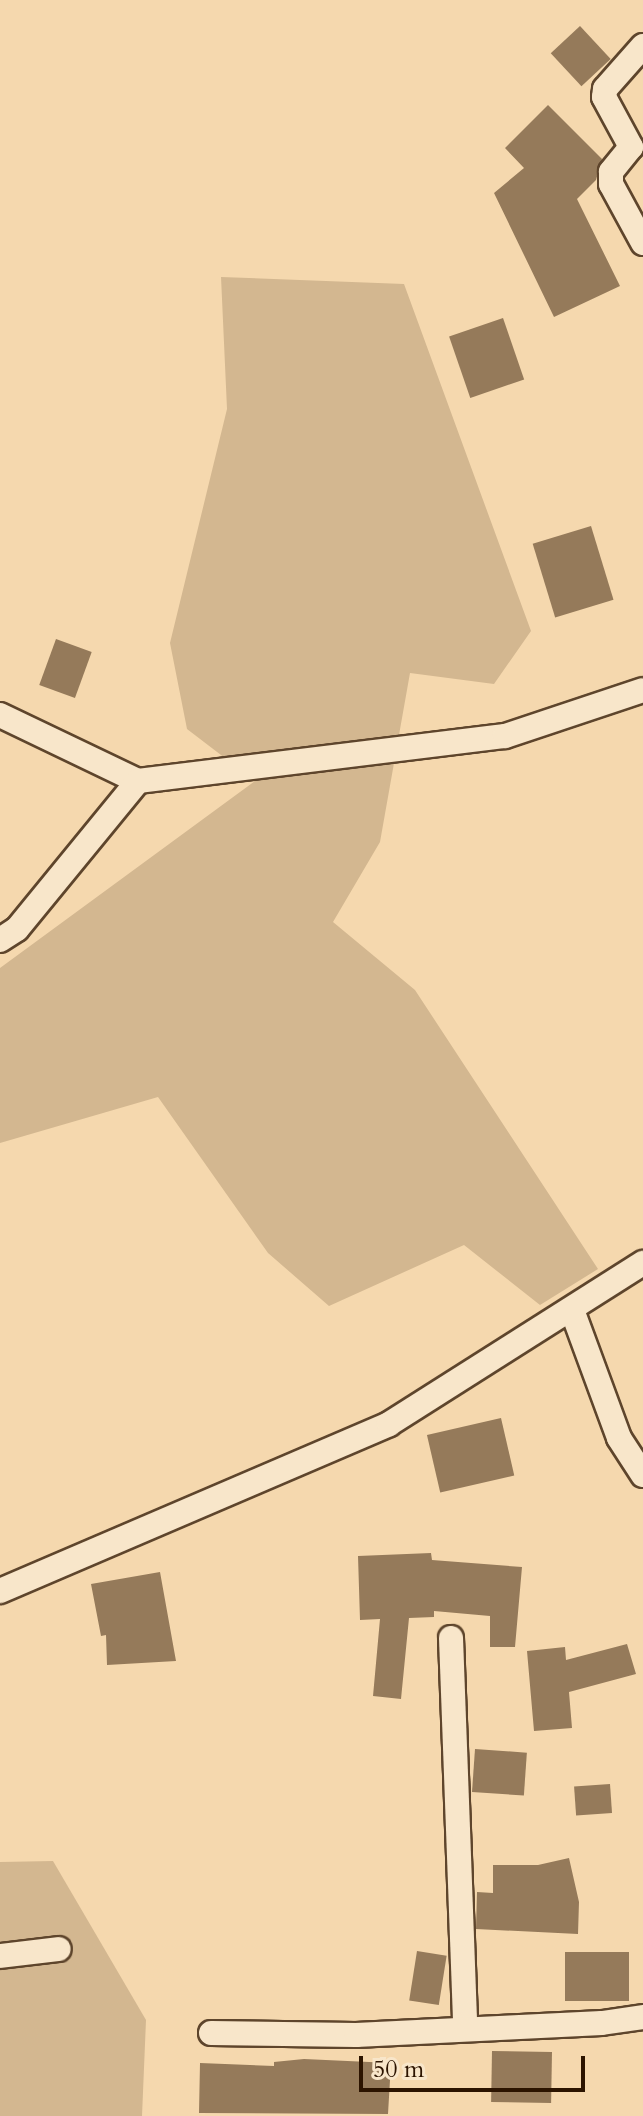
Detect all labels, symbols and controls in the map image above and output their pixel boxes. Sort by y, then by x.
scale bar [363,2040,589,2090]
text: 50 m [373,2053,424,2086]

